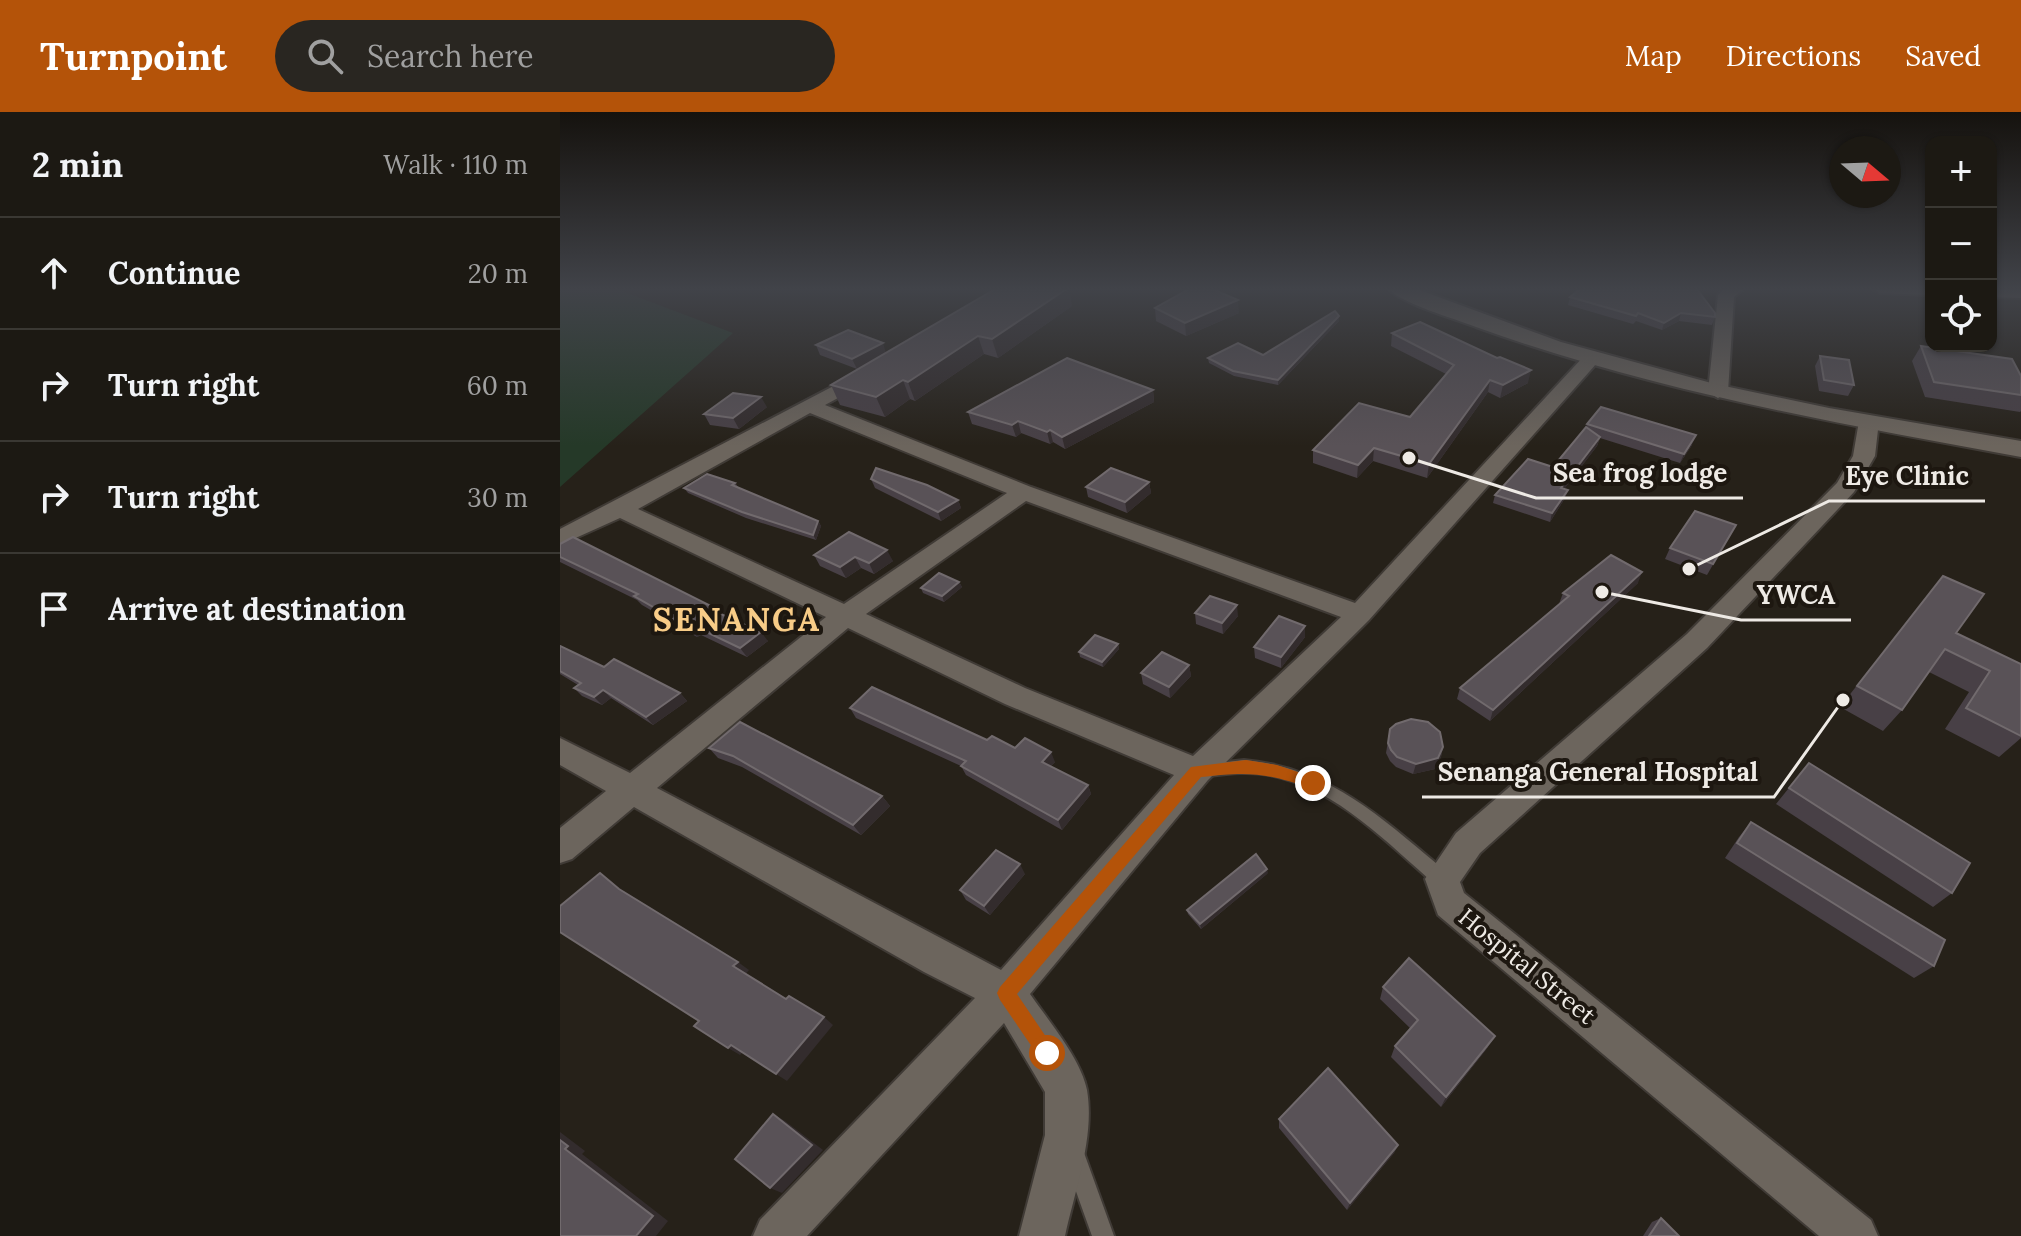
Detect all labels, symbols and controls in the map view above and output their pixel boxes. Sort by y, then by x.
search box [275,20,835,92]
text: Turnpoint [40,32,227,80]
icon: search [303,34,347,78]
text: Search here [367,37,534,75]
text: Map [1625,38,1682,74]
text: Directions [1726,38,1861,74]
text: Saved [1905,38,1981,74]
north arrow [1829,136,1901,208]
map controls [1925,136,1997,352]
button: + [1925,136,1997,208]
text: 2 min [32,143,123,186]
text: Walk · 110 m [383,148,528,181]
button: − [1925,208,1997,280]
icon: ahead [32,251,76,295]
text: Continue [108,254,240,292]
text: 20 m [468,257,528,290]
button: locate [1925,280,1997,352]
icon: right [32,363,76,407]
text: Turn right [108,366,259,404]
text: 60 m [467,369,528,402]
callout: Sea frog lodge [1536,448,1743,498]
callout: Eye Clinic [1829,451,1985,501]
text: Sea frog lodge [1553,456,1727,489]
text: Eye Clinic [1845,459,1969,492]
icon: right [32,475,76,519]
text: Turn right [108,478,259,516]
text: 30 m [467,481,528,514]
callout: YWCA [1741,570,1851,620]
text: YWCA [1757,578,1836,611]
icon: arrive [32,587,76,631]
text: Arrive at destination [108,590,406,628]
district label: SENANGA [653,599,821,640]
callout: Senanga General Hospital [1422,747,1774,797]
text: Senanga General Hospital [1438,755,1758,788]
route end [1295,765,1331,801]
street label: Hospital Street [1452,901,1602,1031]
route start [1029,1035,1065,1071]

